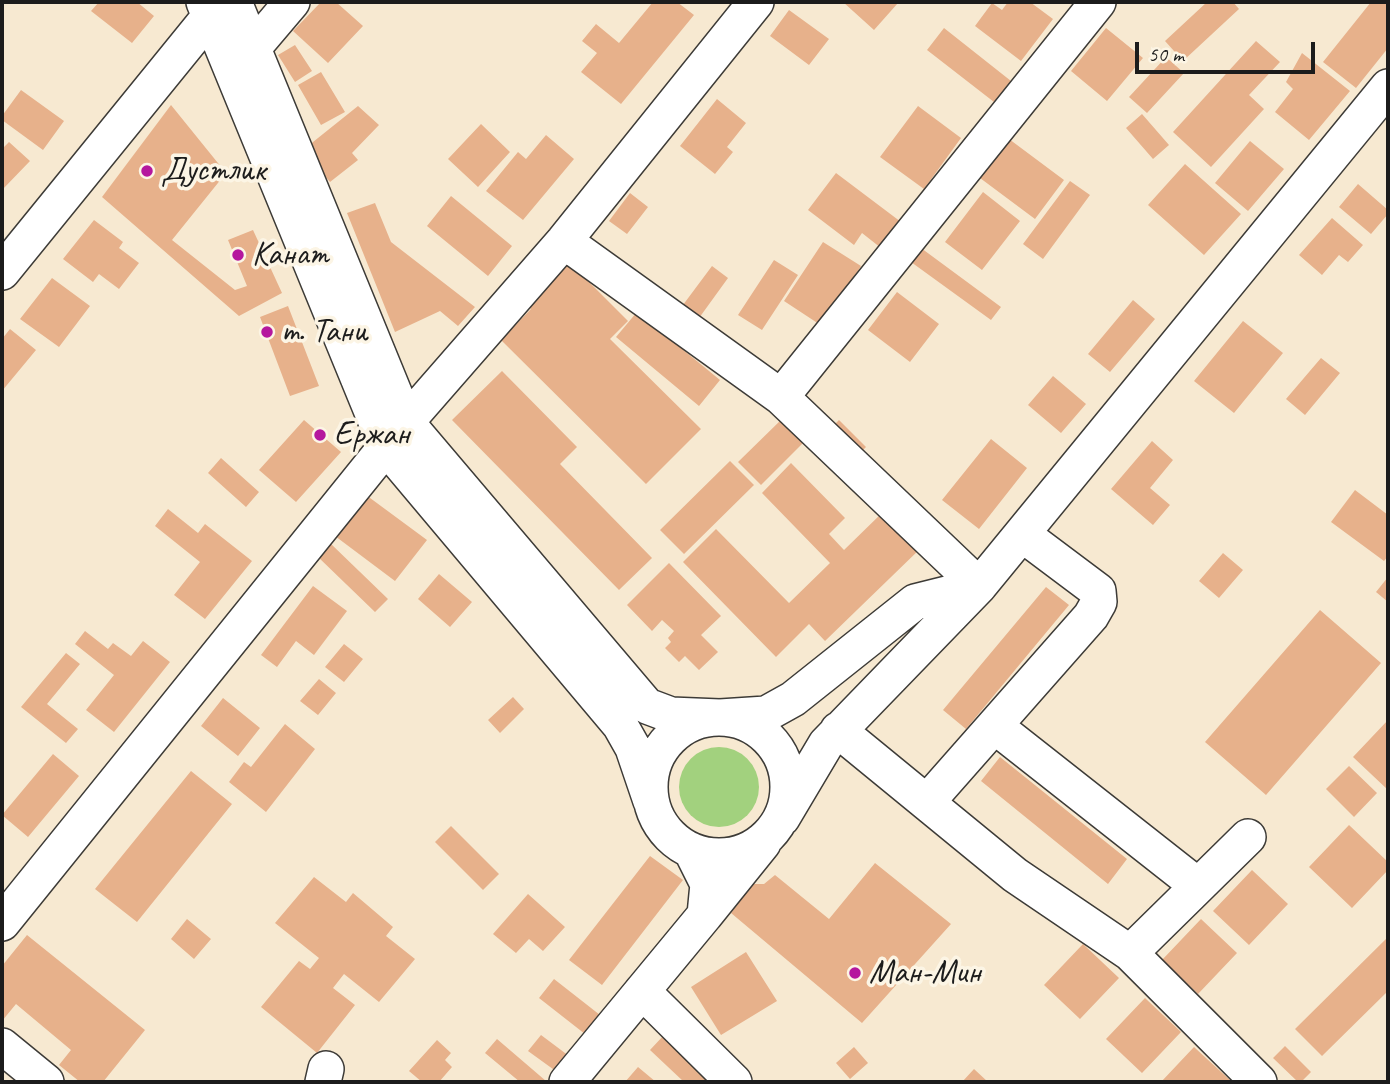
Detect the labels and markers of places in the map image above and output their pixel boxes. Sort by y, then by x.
place label: Дустлик [161,151,265,191]
marker: Дустлик [139,163,155,179]
place label: Канат [252,235,329,275]
marker: Канат [230,247,246,263]
place label: т. Тани [281,312,367,352]
marker: т. Тани [259,324,275,340]
place label: Ержан [334,415,410,455]
marker: Ержан [312,427,328,443]
place label: Ман-Мин [869,953,981,993]
marker: Ман-Мин [847,965,863,981]

